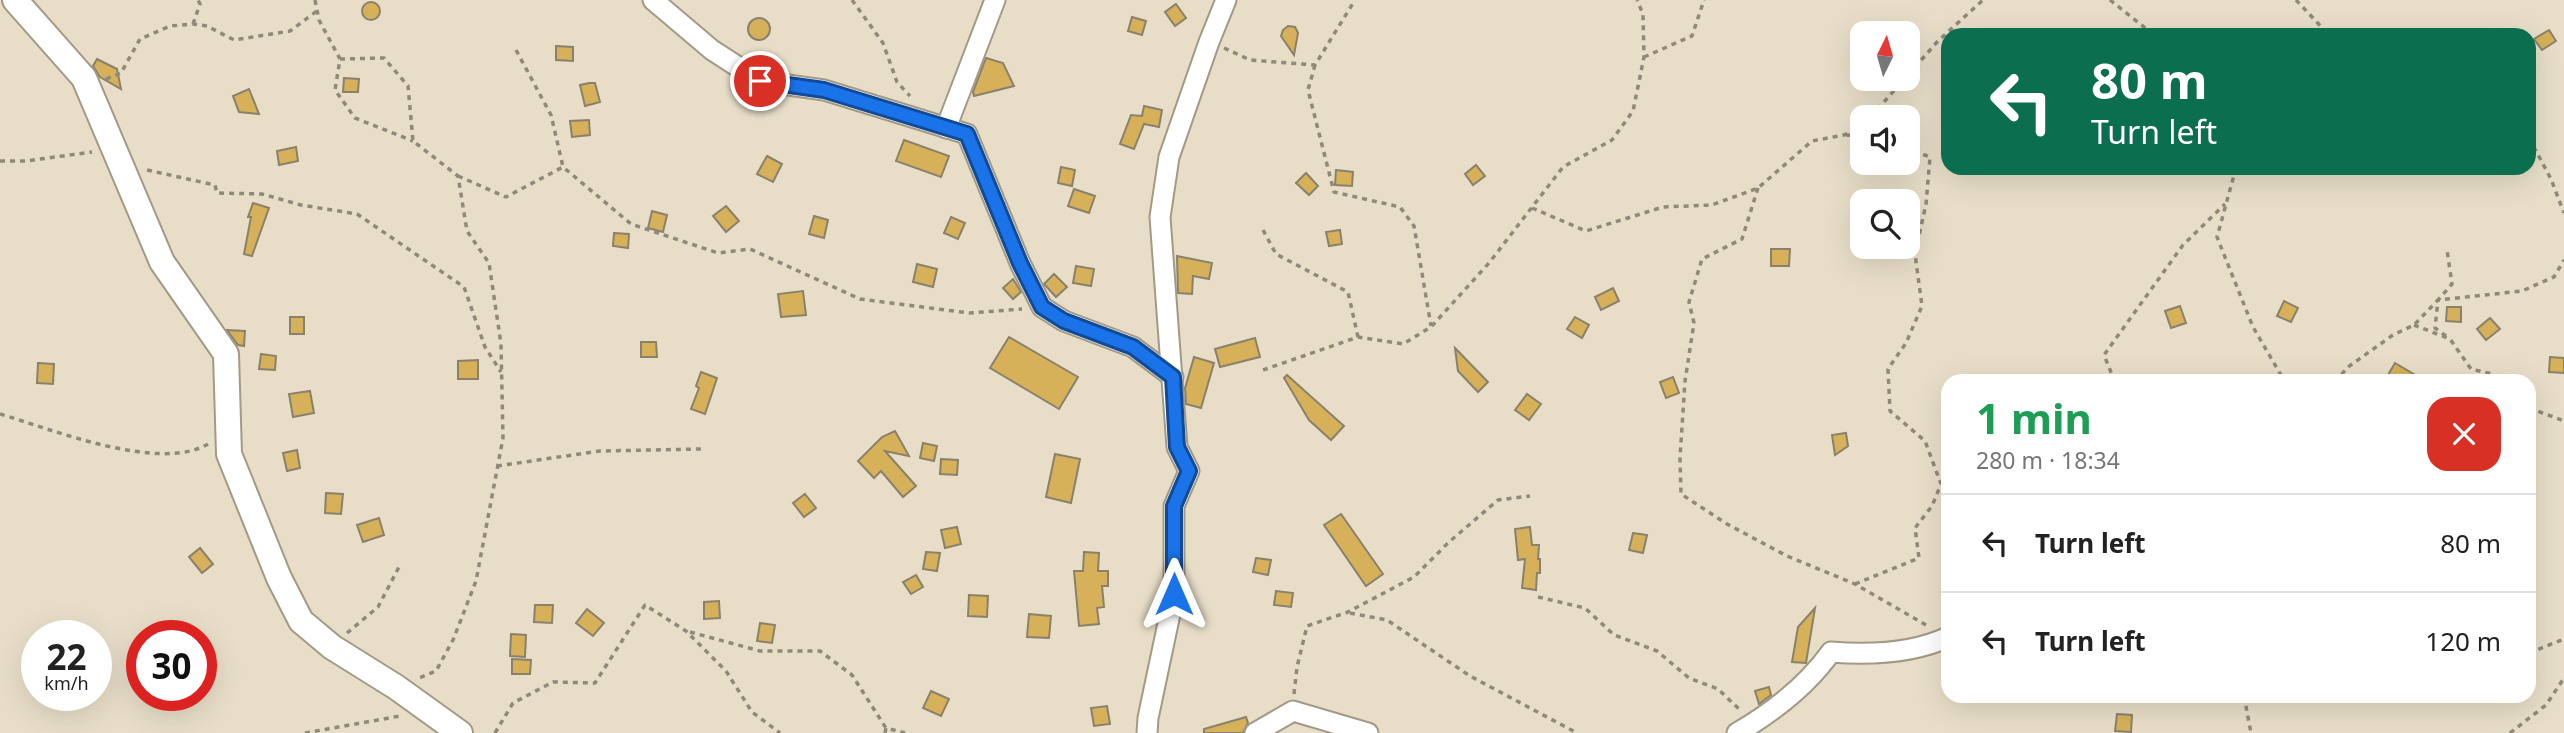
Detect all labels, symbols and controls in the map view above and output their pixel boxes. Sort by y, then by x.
north arrow [1850,21,1920,91]
map controls [1850,21,1920,259]
text: 80 m [2091,47,2208,113]
pin [730,51,790,111]
icon: left [1976,56,2067,147]
icon: arrive [741,62,779,100]
button: sound [1850,105,1920,175]
text: Turn left [2091,110,2217,153]
button: search [1850,189,1920,259]
text: 1 min [1976,389,2092,446]
button: close [2427,397,2501,471]
text: 280 m · 18:34 [1976,444,2120,476]
icon: left [1976,524,2014,562]
text: Turn left [2035,525,2146,561]
text: 80 m [2440,525,2501,561]
position arrow [1137,557,1211,631]
speed limit sign: 30 [126,620,217,711]
icon: left [1976,622,2014,660]
text: Turn left [2035,623,2146,659]
text: 120 m [2425,623,2501,659]
text: 22 [46,633,87,680]
text: km/h [44,671,89,695]

